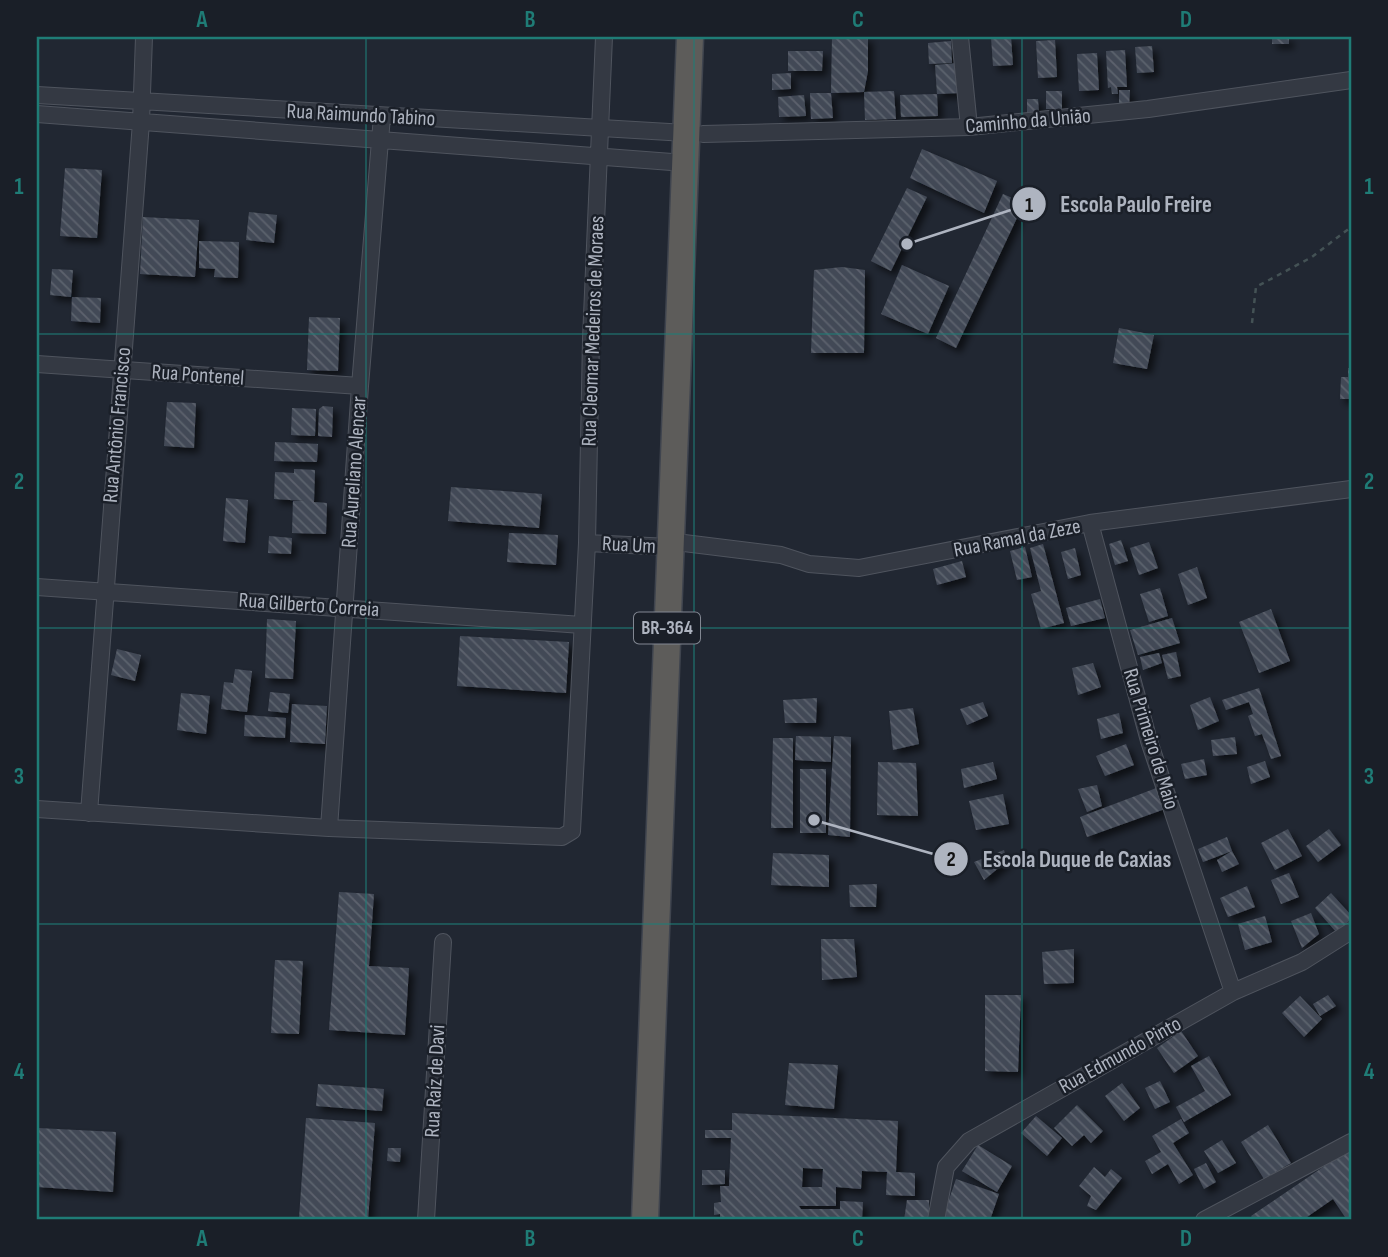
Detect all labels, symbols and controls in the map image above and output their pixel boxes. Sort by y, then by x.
text: A [196,6,209,34]
text: B [525,6,536,34]
text: C [852,6,864,34]
text: D [1180,6,1192,34]
street label: Rua Raimundo Tabino [286,99,436,131]
street label: Caminho da União [964,103,1092,139]
text: 1 [14,173,24,201]
text: 1 [1364,173,1374,201]
callout: Escola Paulo Freire [1011,182,1226,226]
text: Escola Paulo Freire [1060,191,1212,219]
text: 1 [1025,193,1033,218]
street label: Rua Cleomar Medeiros de Moraes [576,215,610,447]
street label: Rua Antônio Francisco [98,346,136,504]
street label: Rua Pontenel [151,359,245,391]
street label: Rua Aureliano Alencar [336,395,372,549]
text: 2 [14,468,24,496]
text: 2 [1364,468,1374,496]
street label: Rua Ramal da Zeze [951,513,1083,563]
street label: Rua Um [601,531,657,559]
street label: Rua Gilberto Correia [238,588,380,622]
road number: BR-364 [634,612,700,643]
street label: Rua Primeiro de Maio [1118,666,1184,812]
text: 3 [14,763,24,791]
text: 3 [1364,763,1374,791]
callout: Escola Duque de Caxias [934,837,1185,881]
text: Escola Duque de Caxias [983,846,1171,874]
text: 2 [946,847,956,872]
street label: Rua Edmundo Pinto [1054,1011,1186,1099]
street label: Rua Raíz de Davi [420,1024,450,1138]
text: 4 [14,1058,25,1086]
text: 4 [1364,1058,1375,1086]
text: A [196,1225,209,1253]
text: B [525,1225,536,1253]
text: C [852,1225,864,1253]
text: D [1180,1225,1192,1253]

